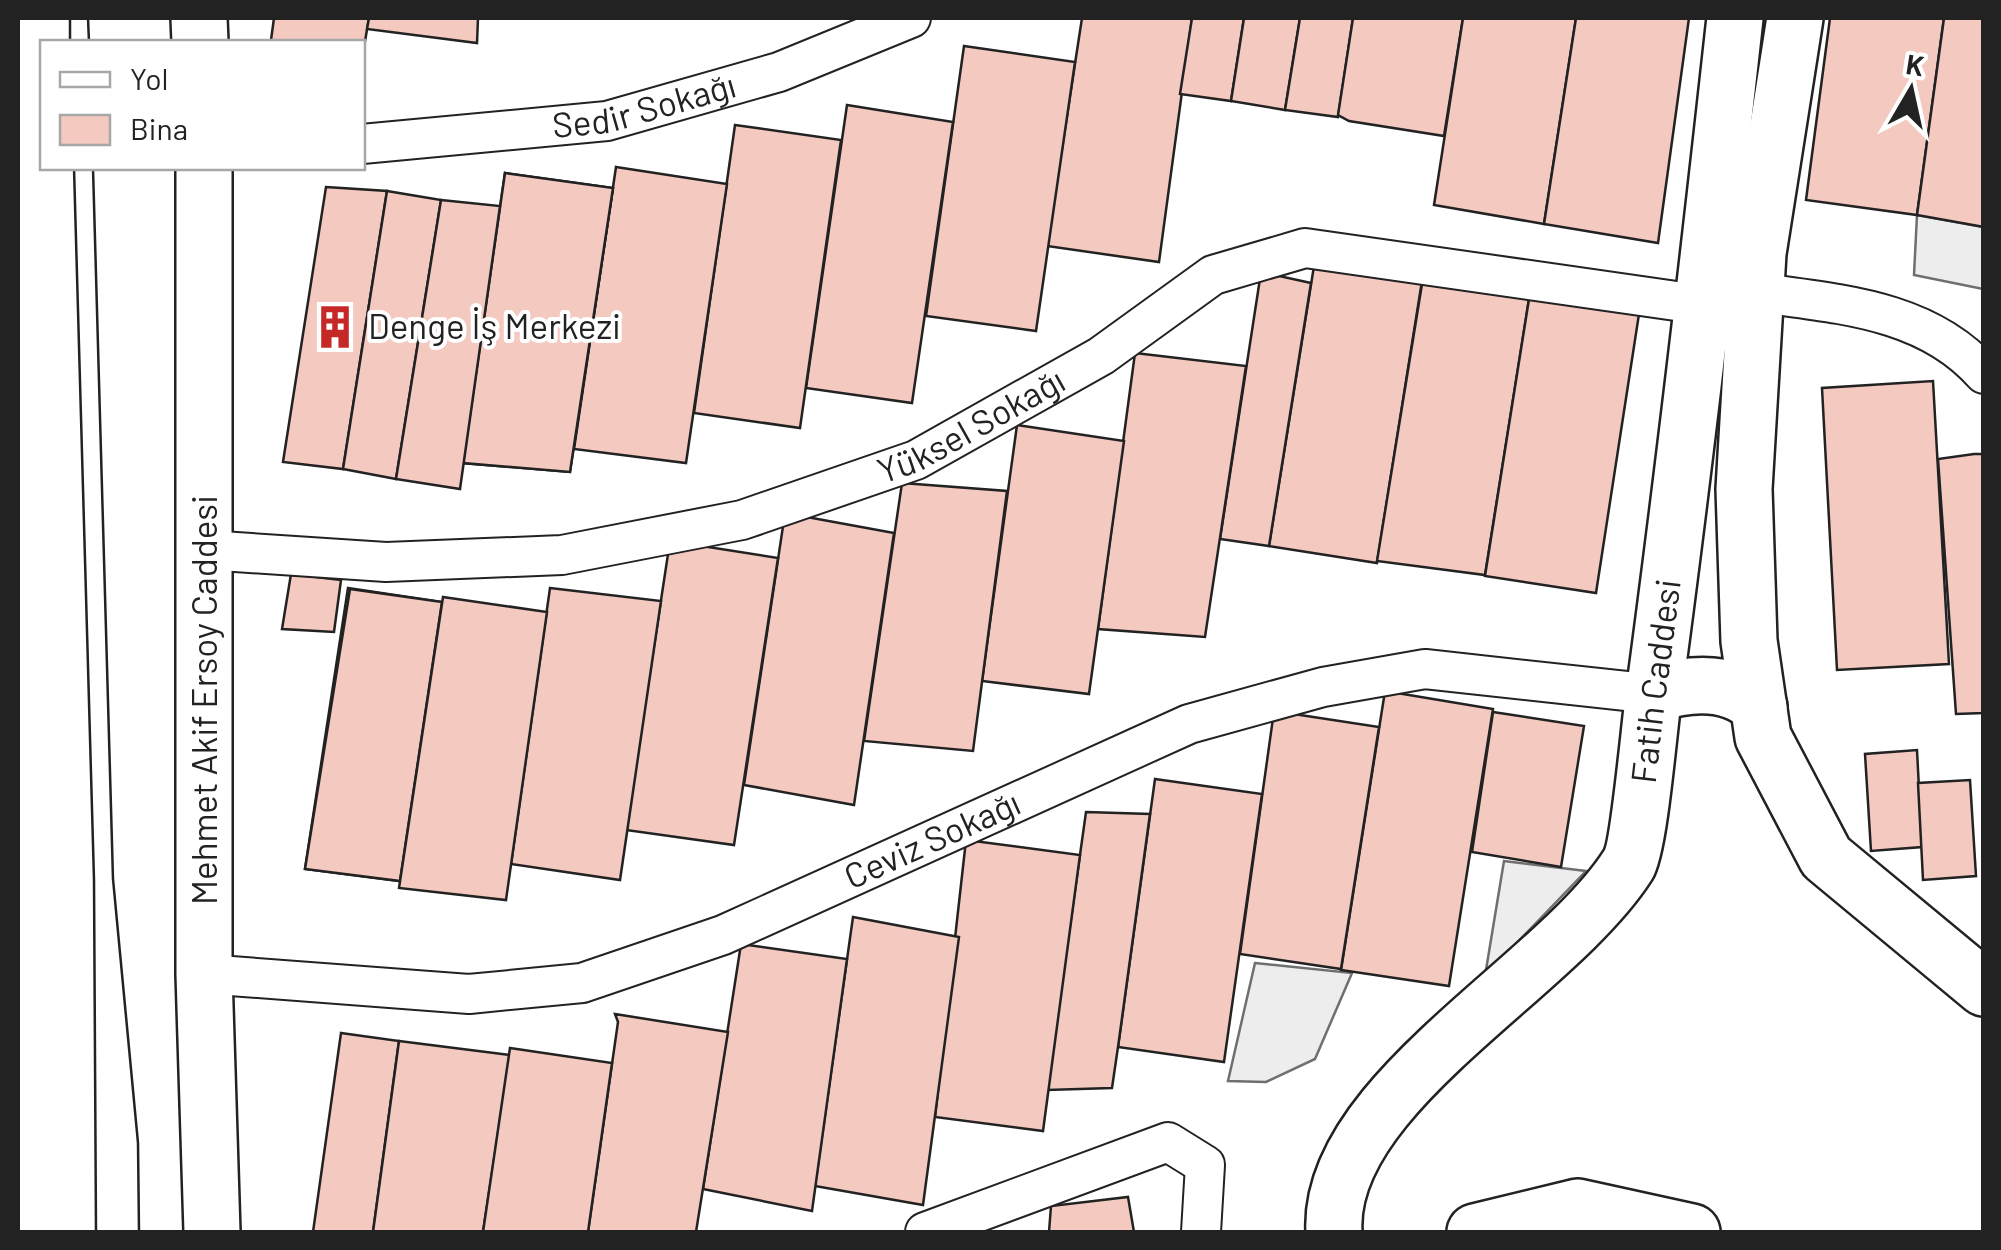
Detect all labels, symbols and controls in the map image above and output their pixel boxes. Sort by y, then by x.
legend [40,40,365,170]
north arrow [1861,40,1961,140]
text: K [1904,46,1927,83]
text: Yol [130,60,168,96]
street label: Sedir Sokağı [550,62,740,145]
text: Bina [130,110,188,146]
building icon: Denge İş Merkezi [311,303,359,351]
place label: Denge İş Merkezi [368,304,621,346]
street label: Yüksel Sokağı [871,358,1071,491]
street label: Mehmet Akif Ersoy Caddesi [182,495,224,905]
street label: Fatih Caddesi [1621,576,1688,785]
street label: Ceviz Sokağı [837,780,1026,896]

